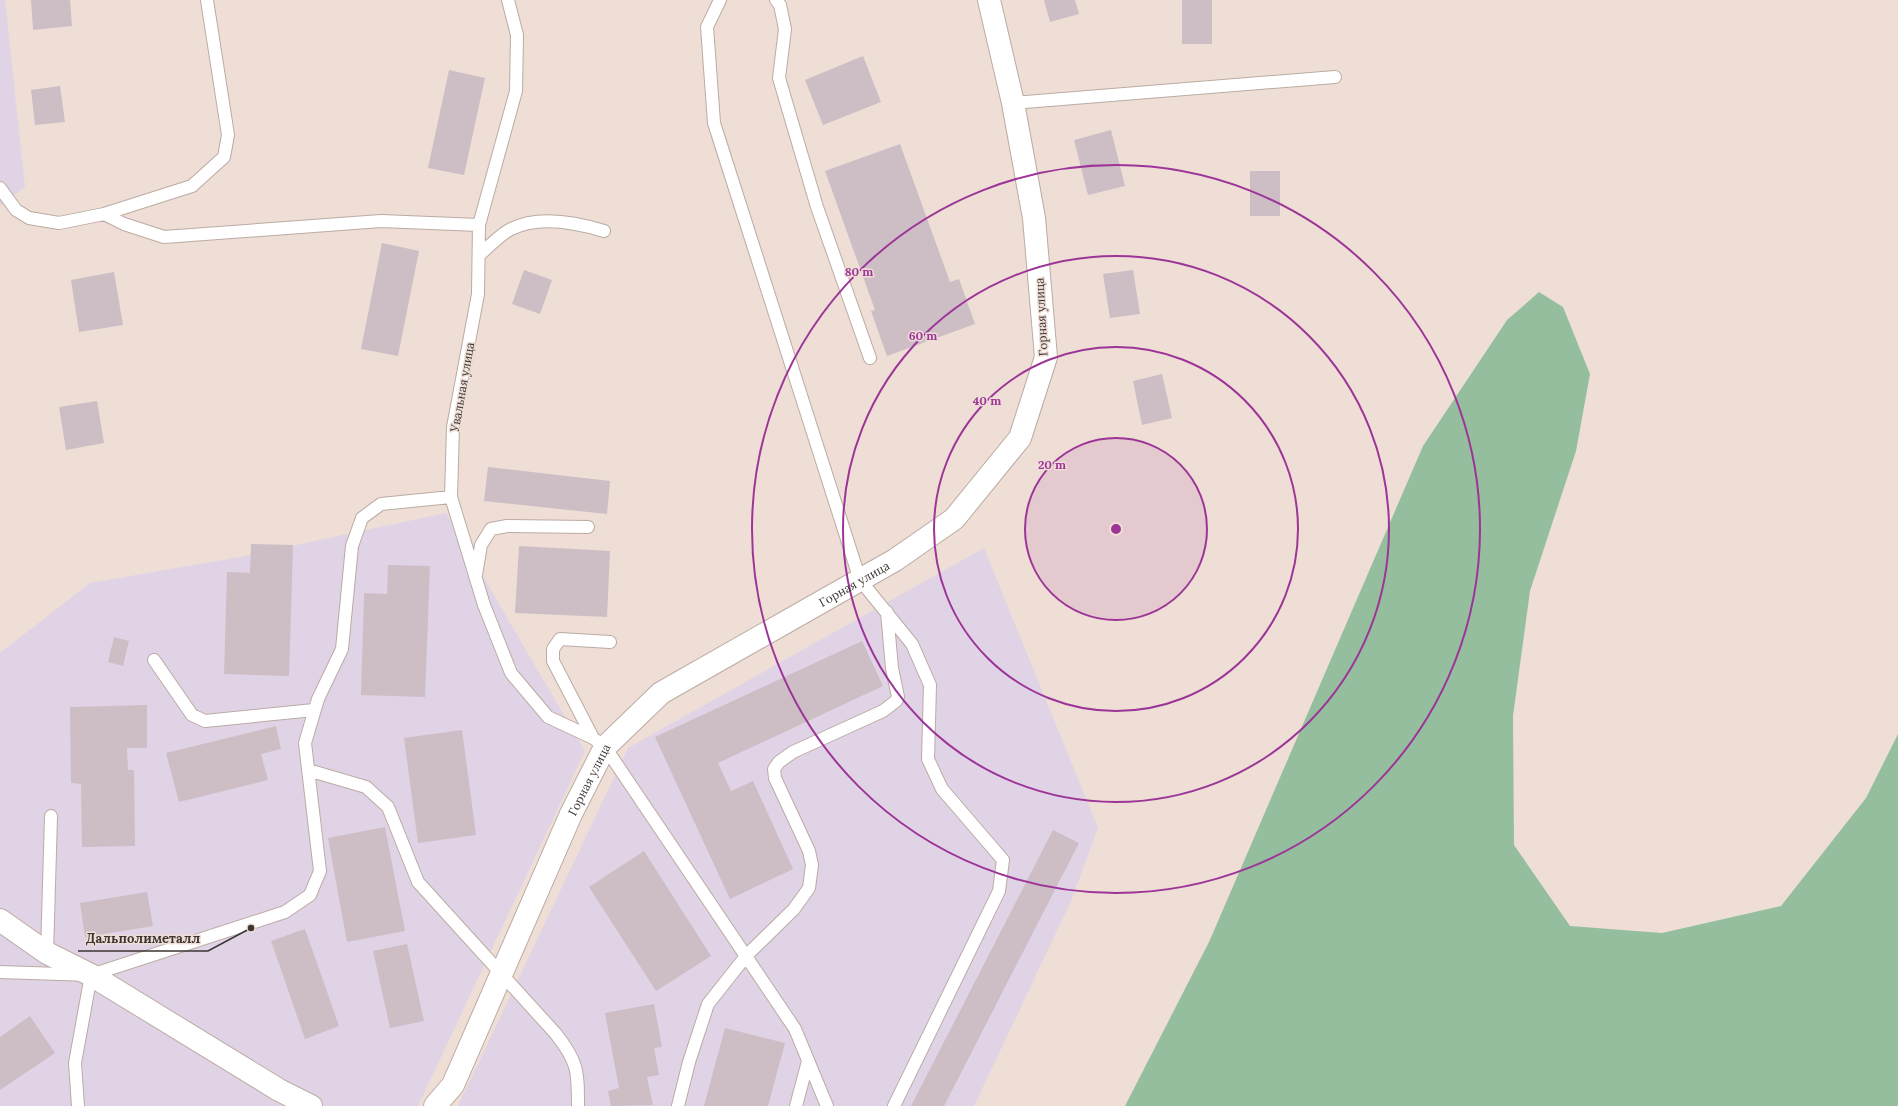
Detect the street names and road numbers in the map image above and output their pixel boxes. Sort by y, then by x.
street label: Горная улица [1031,277,1051,357]
street label: Увальная улица [447,341,477,434]
street label: Горная улица [816,557,892,609]
street label: Горная улица [564,741,613,818]

